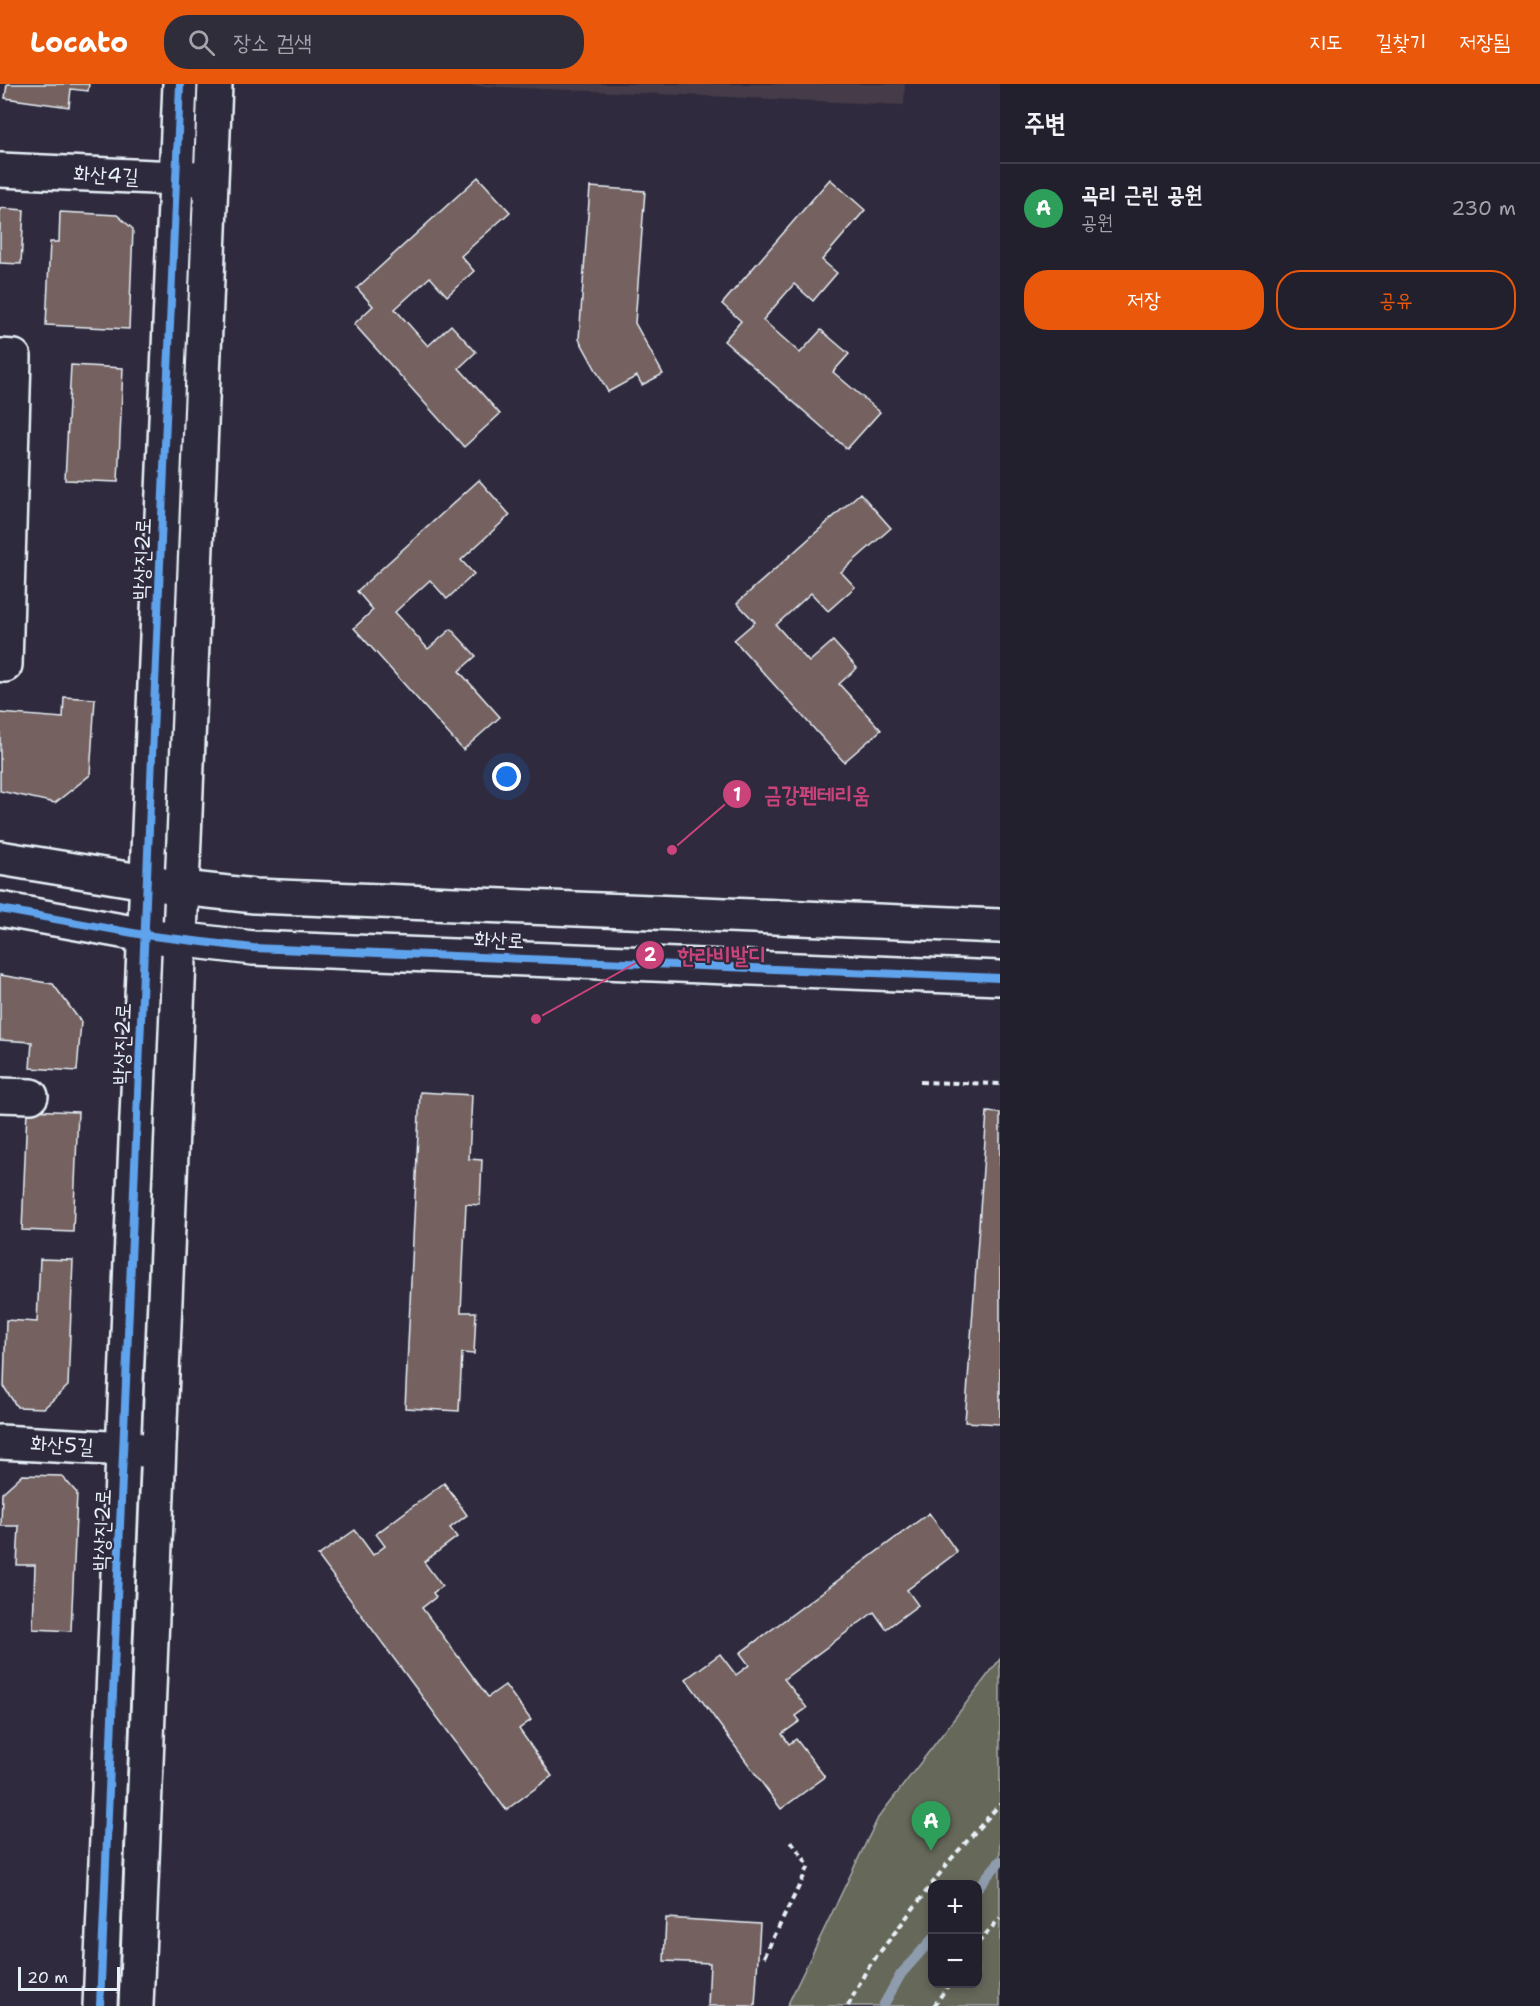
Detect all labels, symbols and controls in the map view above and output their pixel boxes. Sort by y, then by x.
search box [164,15,584,69]
text: Locato [30,23,128,61]
icon: search [185,26,218,59]
text: 장소 검색 [233,28,312,57]
text: 지도 [1309,28,1343,56]
text: 길찾기 [1376,28,1426,56]
text: 저장됨 [1459,28,1510,56]
text: 주변 [1024,105,1066,140]
street label: 화산4길 [73,159,139,191]
text: 곡리 근린 공원 [1081,180,1202,209]
text: A [1036,195,1051,221]
text: 230 m [1451,195,1516,221]
text: 공원 [1081,209,1113,235]
button: 저장 [1024,270,1264,330]
button: 공유 [1276,270,1516,330]
street label: 박상진2로 [127,517,157,601]
your location [492,762,521,791]
callout: 금강펜테리움 [722,774,882,814]
text: 금강펜테리움 [764,780,870,809]
text: 1 [733,783,741,807]
street label: 화산로 [473,925,525,955]
callout: 한라비발디 [635,935,778,975]
text: 한라비발디 [677,941,766,970]
text: 2 [644,943,657,967]
street label: 박상진2로 [107,1002,137,1086]
street label: 화산5길 [30,1429,95,1461]
street label: 박상진2로 [87,1488,117,1572]
pin: A [912,1802,950,1851]
map controls [928,1880,982,1988]
button: + [928,1880,982,1934]
button: − [928,1934,982,1988]
scale bar [18,1964,120,1992]
text: 20 m [27,1967,68,1988]

